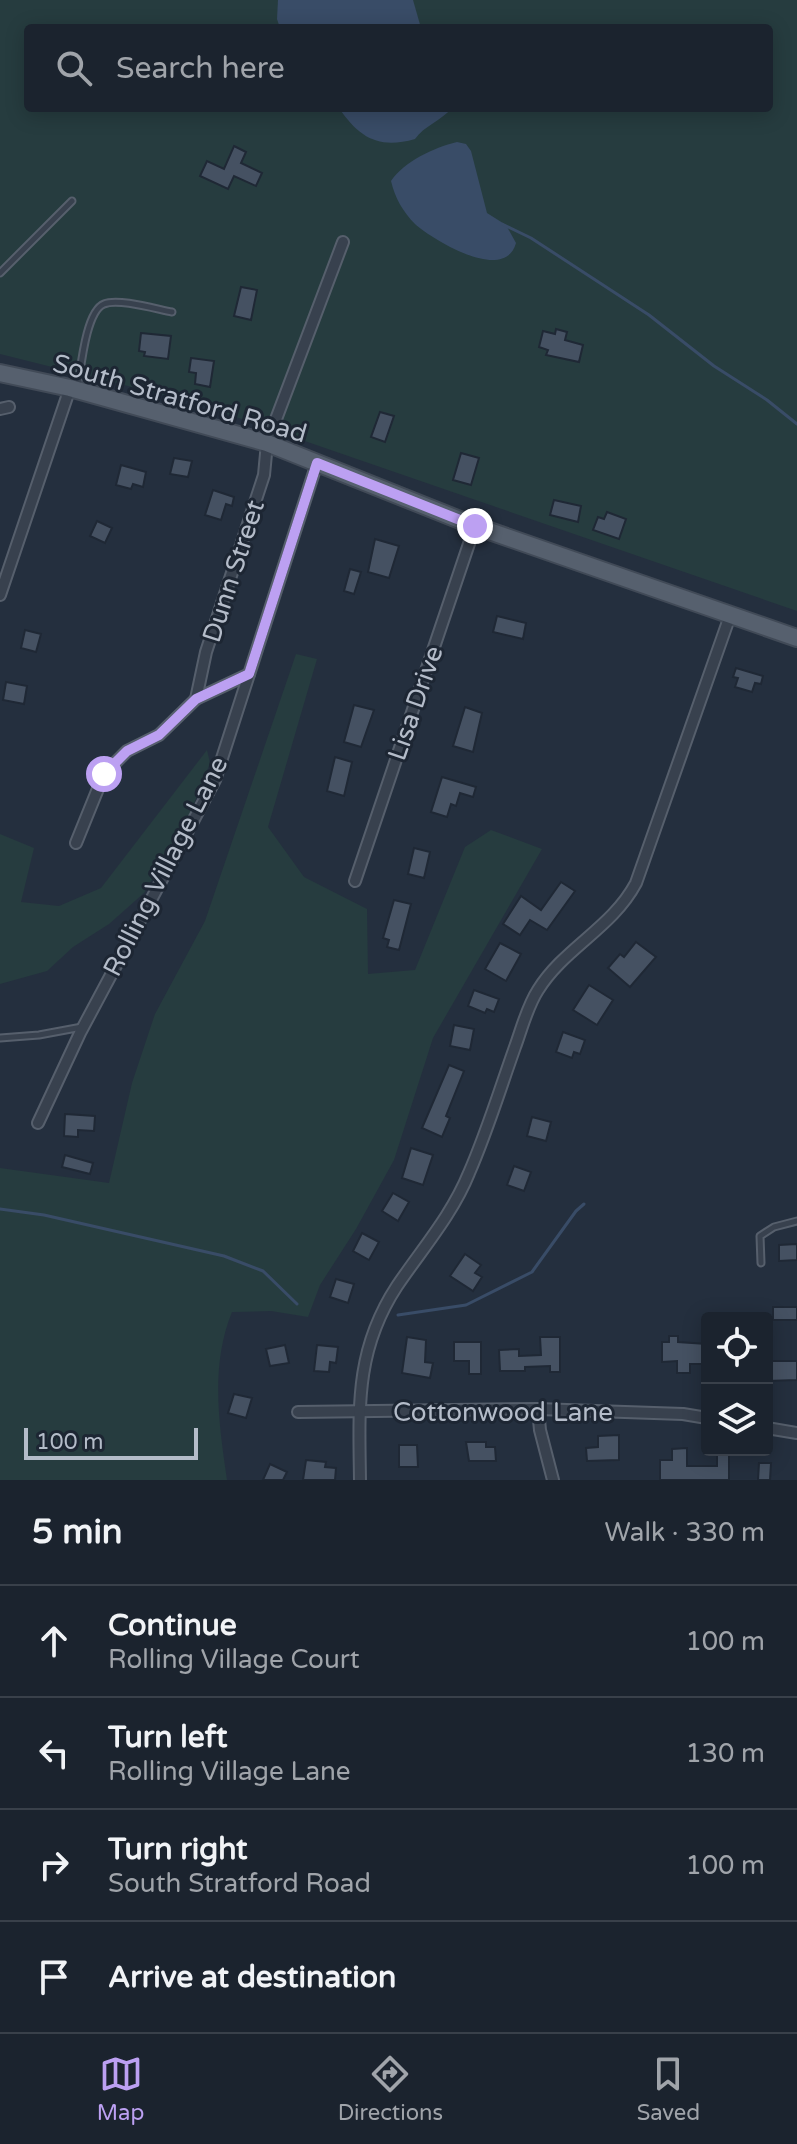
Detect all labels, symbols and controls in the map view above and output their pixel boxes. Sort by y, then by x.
search box [24,24,773,112]
icon: search [52,46,96,90]
text: Search here [116,50,285,87]
street label: South Stratford Road [49,347,310,450]
street label: Dunn Street [196,496,271,646]
route end [457,508,493,544]
street label: Lisa Drive [381,642,450,765]
street label: Rolling Village Lane [97,751,234,981]
route start [86,756,122,792]
map controls [701,1312,773,1456]
button: locate [701,1312,773,1384]
button: layers [701,1384,773,1456]
street label: Cottonwood Lane [393,1397,613,1428]
scale bar [24,1424,198,1460]
text: 100 m [36,1429,103,1455]
text: 5 min [32,1512,123,1553]
text: Walk · 330 m [605,1517,765,1548]
text: Continue [108,1607,237,1644]
icon: ahead [32,1619,76,1663]
text: 100 m [685,1626,765,1657]
text: Rolling Village Court [108,1644,360,1675]
text: Turn left [108,1719,227,1756]
icon: left [32,1731,76,1775]
text: 130 m [685,1738,765,1769]
text: Rolling Village Lane [108,1756,351,1787]
text: Turn right [108,1831,248,1868]
icon: right [32,1843,76,1887]
text: 100 m [685,1850,765,1881]
text: South Stratford Road [108,1868,371,1899]
icon: arrive [32,1955,76,1999]
text: Arrive at destination [108,1959,396,1996]
tab: Map [97,2052,144,2126]
tab: Directions [338,2052,443,2126]
tab: Saved [637,2052,700,2126]

